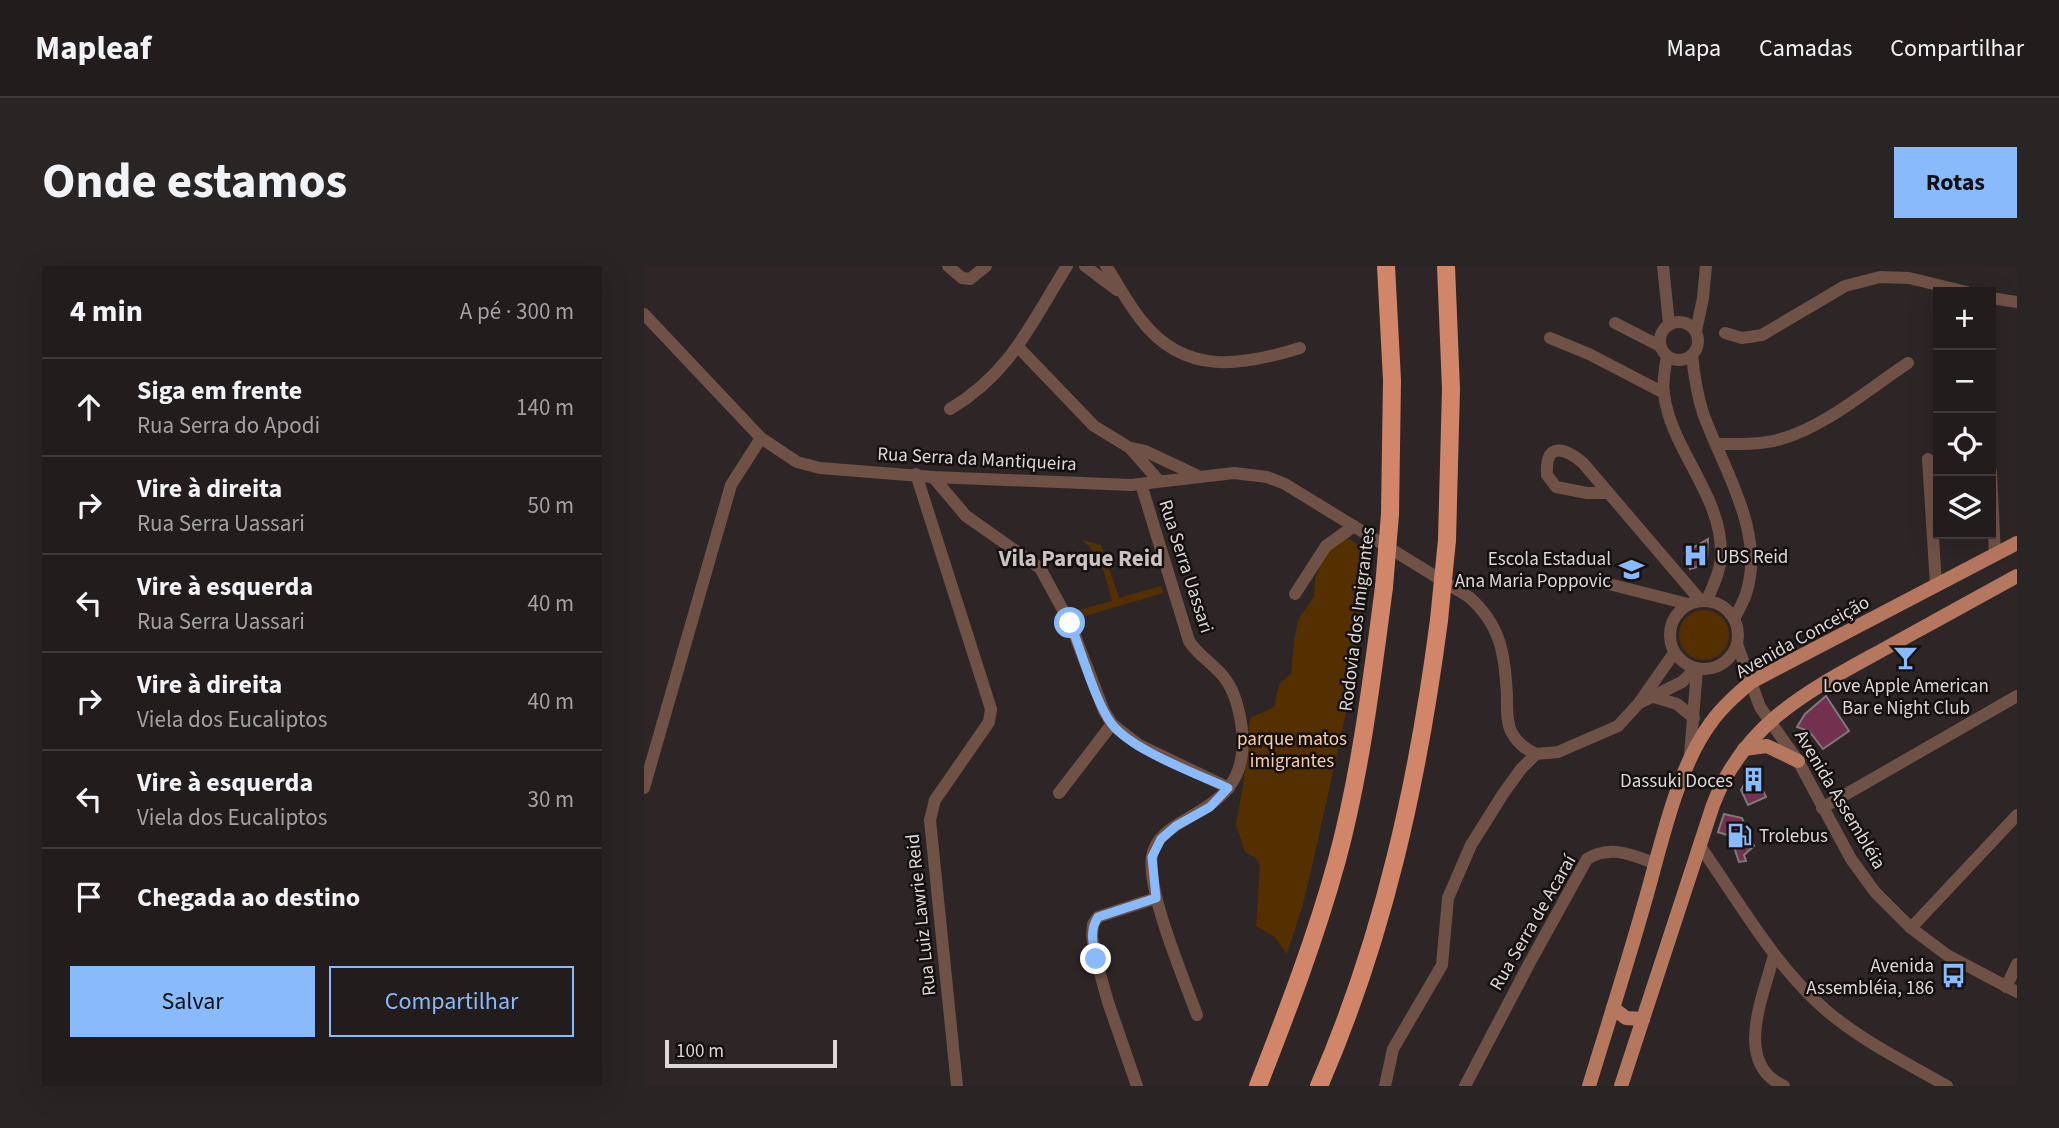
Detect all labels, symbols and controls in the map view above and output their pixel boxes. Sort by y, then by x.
text: Mapleaf [35,25,151,72]
text: Mapa [1666,31,1721,66]
text: Camadas [1759,31,1852,66]
text: Compartilhar [1890,31,2024,66]
text: Onde estamos [42,147,347,217]
button: Rotas [1894,147,2017,218]
map controls [1933,287,1996,539]
button: + [1933,287,1996,350]
text: 4 min [70,290,143,333]
text: A pé · 300 m [460,295,574,328]
button: − [1933,350,1996,413]
text: Siga em frente [137,372,302,409]
icon: ahead [70,388,108,426]
text: 140 m [516,391,574,424]
text: Rua Serra do Apodi [137,409,320,442]
button: locate [1933,413,1996,476]
street label: Rua Serra da Mantiqueira [877,441,1077,478]
text: Vire à direita [137,470,282,507]
button: layers [1933,476,1996,539]
icon: right [70,486,108,524]
text: 50 m [527,489,574,522]
street label: Rua Serra Uassari [1151,496,1220,637]
text: Rua Serra Uassari [137,507,305,540]
street label: Rodovia dos Imigrantes [1333,525,1382,713]
district label: Vila Parque Reid [998,542,1163,575]
hospital icon: UBS Reid [1682,542,1710,570]
place label: UBS Reid [1716,544,1788,571]
place label: Escola Estadual Ana Maria Poppovic [1455,546,1611,595]
school or university icon: Escola Estadual Ana Maria Poppovic [1617,555,1645,583]
text: Vire à esquerda [137,568,313,605]
icon: left [70,584,108,622]
text: 40 m [527,587,574,620]
street label: Avenida Conceição [1731,589,1875,685]
text: Rua Serra Uassari [137,605,305,638]
route start [1054,607,1085,638]
bar icon: Love Apple American Bar e Night Club [1892,643,1920,671]
text: Vire à direita [137,666,282,703]
place label: Love Apple American Bar e Night Club [1823,673,1989,722]
icon: right [70,682,108,720]
text: 40 m [527,685,574,718]
text: Viela dos Eucaliptos [137,703,327,736]
street label: Avenida Assembléia [1787,725,1892,875]
park label: parque matos imigrantes [1237,726,1347,775]
text: Vire à esquerda [137,764,313,801]
building icon: Dassuki Doces [1739,766,1767,794]
place label: Dassuki Doces [1620,768,1733,795]
icon: left [70,780,108,818]
text: 30 m [527,783,574,816]
text: Viela dos Eucaliptos [137,801,327,834]
fuel station icon: Trolebus [1725,821,1753,849]
place label: Trolebus [1759,823,1828,850]
street label: Rua Luiz Lawrie Reid [900,833,943,997]
street label: Rua Serra de Acaraí [1483,849,1584,996]
icon: arrive [70,878,108,916]
text: Chegada ao destino [137,879,360,916]
route end [1080,943,1111,974]
place label: Avenida Assembléia, 186 [1806,953,1934,1002]
bus stop icon: Avenida Assembléia, 186 [1940,962,1968,990]
button: Salvar [70,966,315,1037]
button: Compartilhar [329,966,574,1037]
scale bar [665,1037,836,1069]
text: 100 m [676,1038,724,1065]

